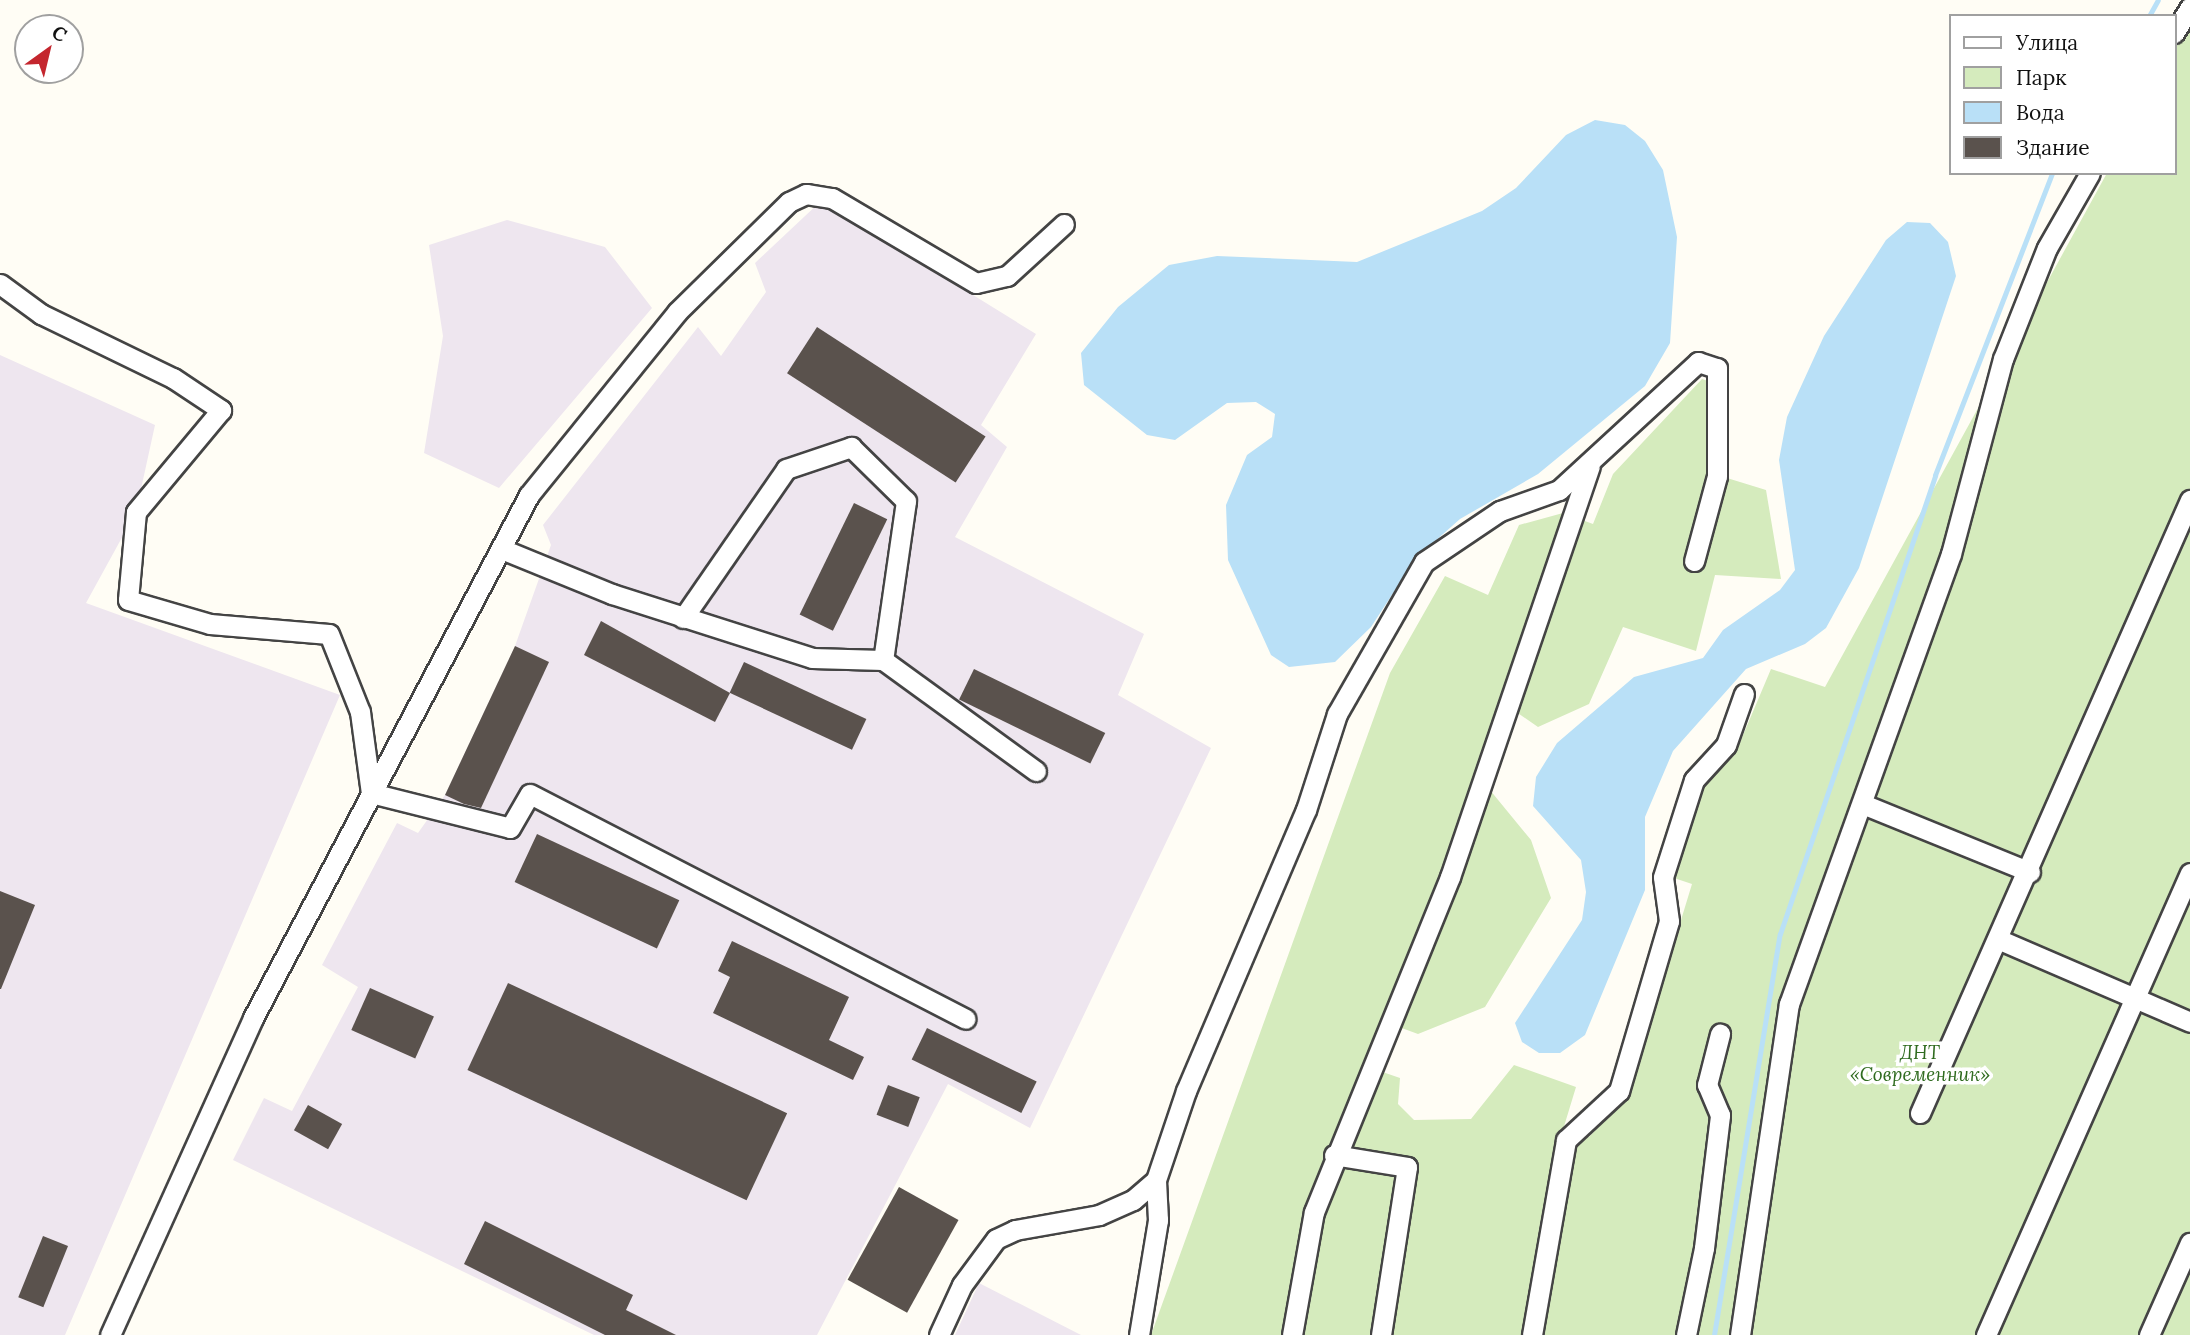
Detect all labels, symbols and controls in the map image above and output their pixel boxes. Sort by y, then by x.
north arrow [14,14,84,84]
legend [1948,14,2176,175]
text: С [47,20,72,47]
text: Улица [2016,29,2078,56]
text: Парк [2016,64,2066,91]
text: Вода [2016,99,2065,126]
text: Здание [2016,134,2090,161]
park label: ДНТ «Современник» [1850,1042,1990,1086]

